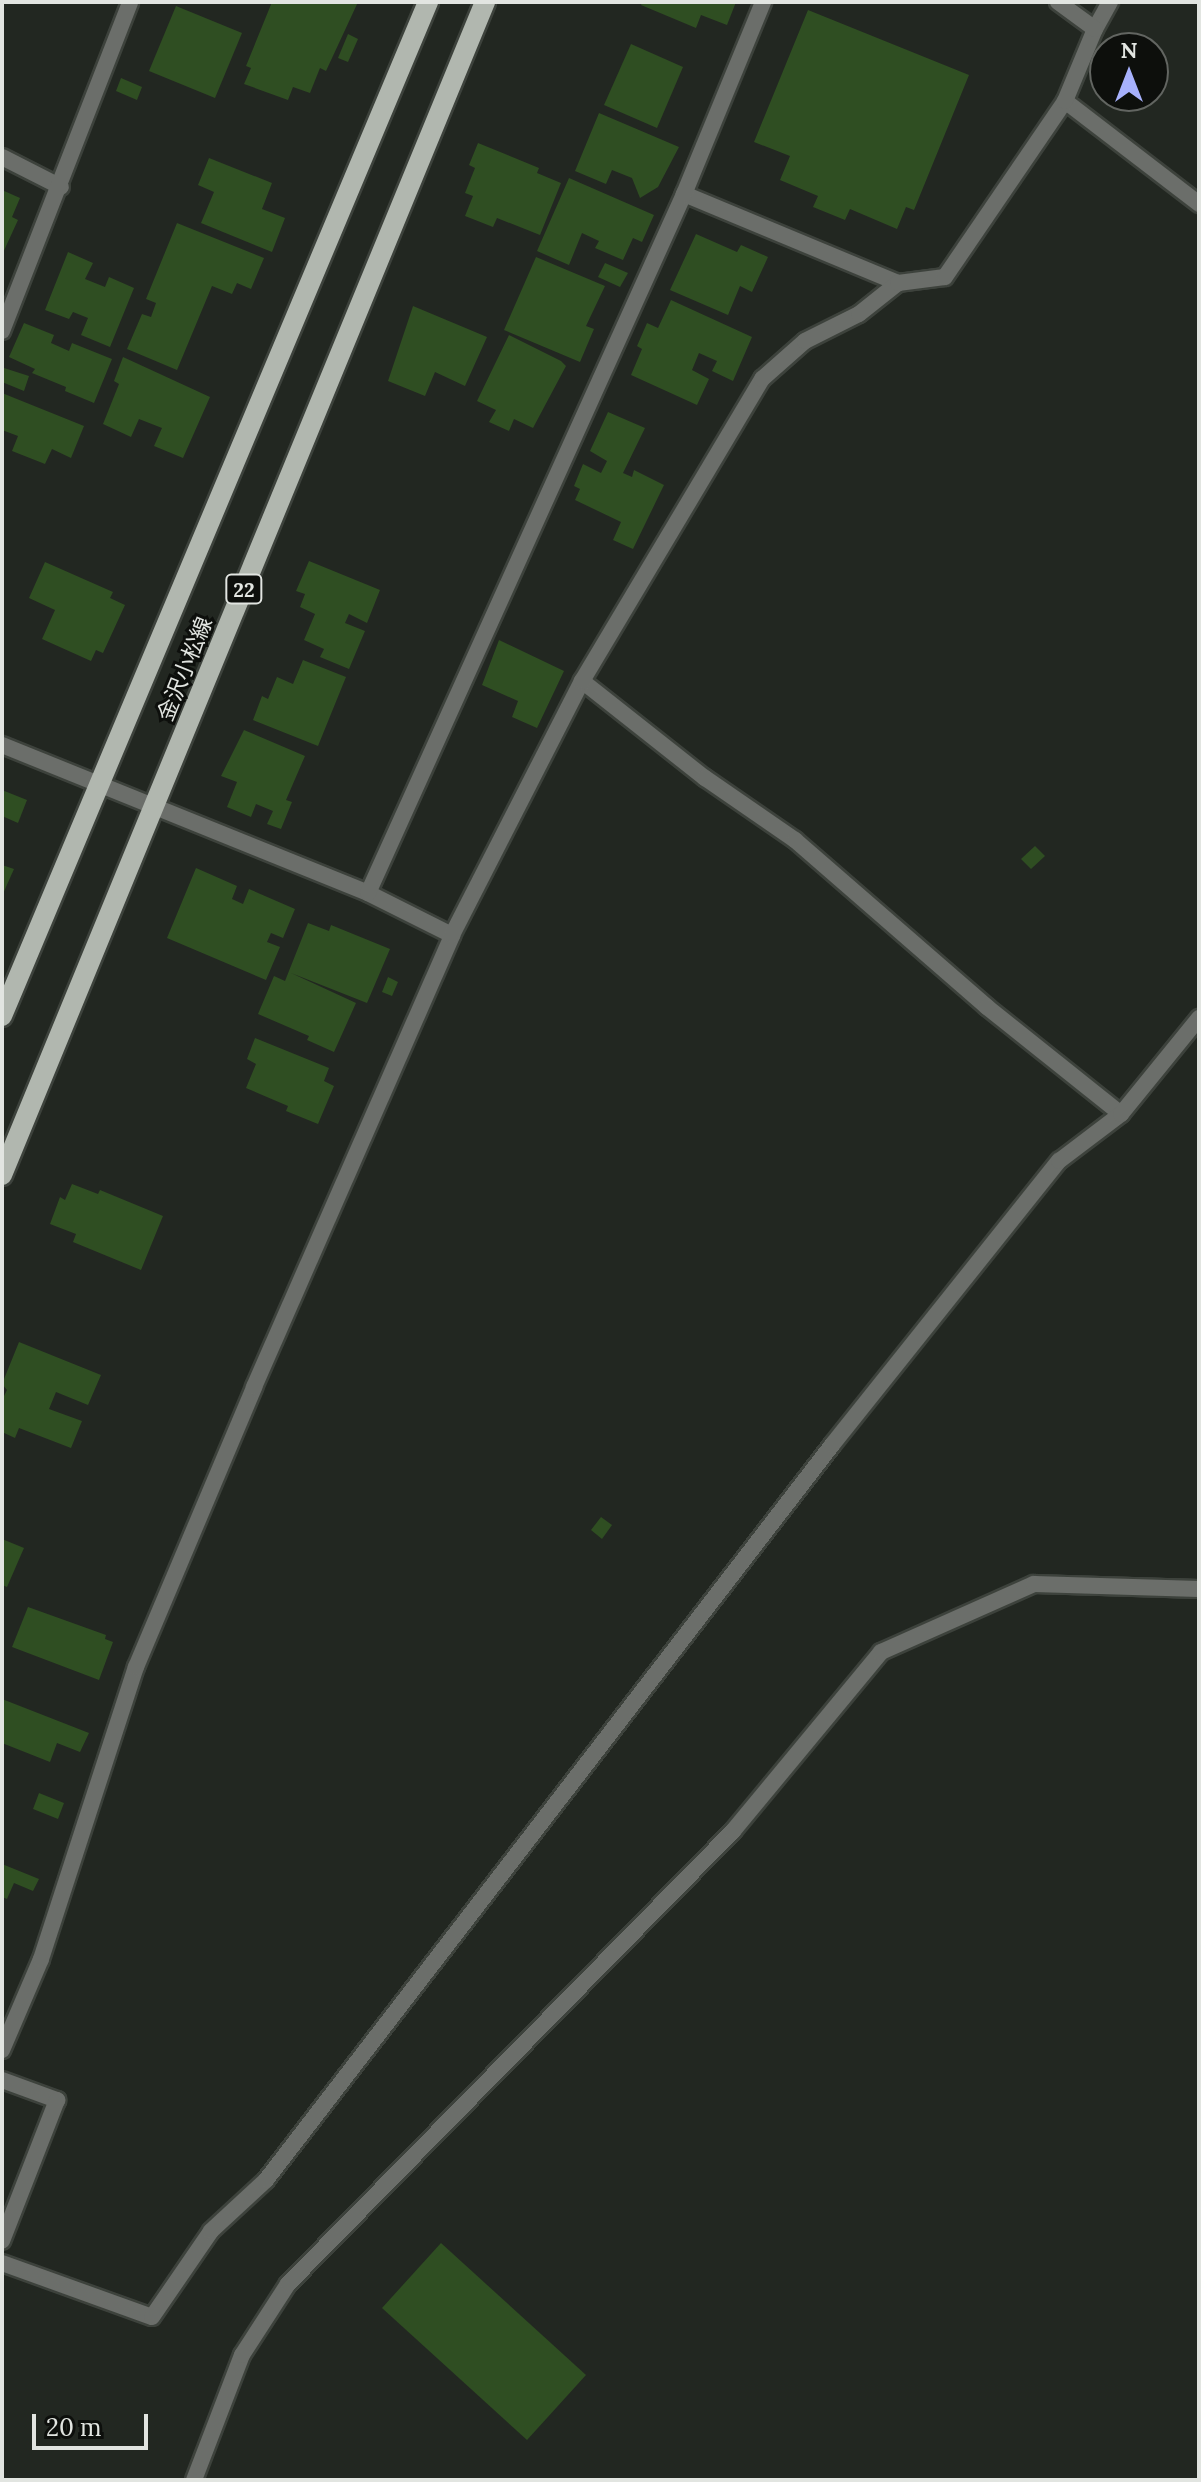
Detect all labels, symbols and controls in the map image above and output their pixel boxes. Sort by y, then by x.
north arrow [1089,32,1169,112]
text: N [1120,36,1138,64]
road number: 22 [224,573,264,605]
street label: 金沢小松線 [152,613,218,725]
scale bar [36,2398,152,2448]
text: 20 m [46,2412,102,2443]

